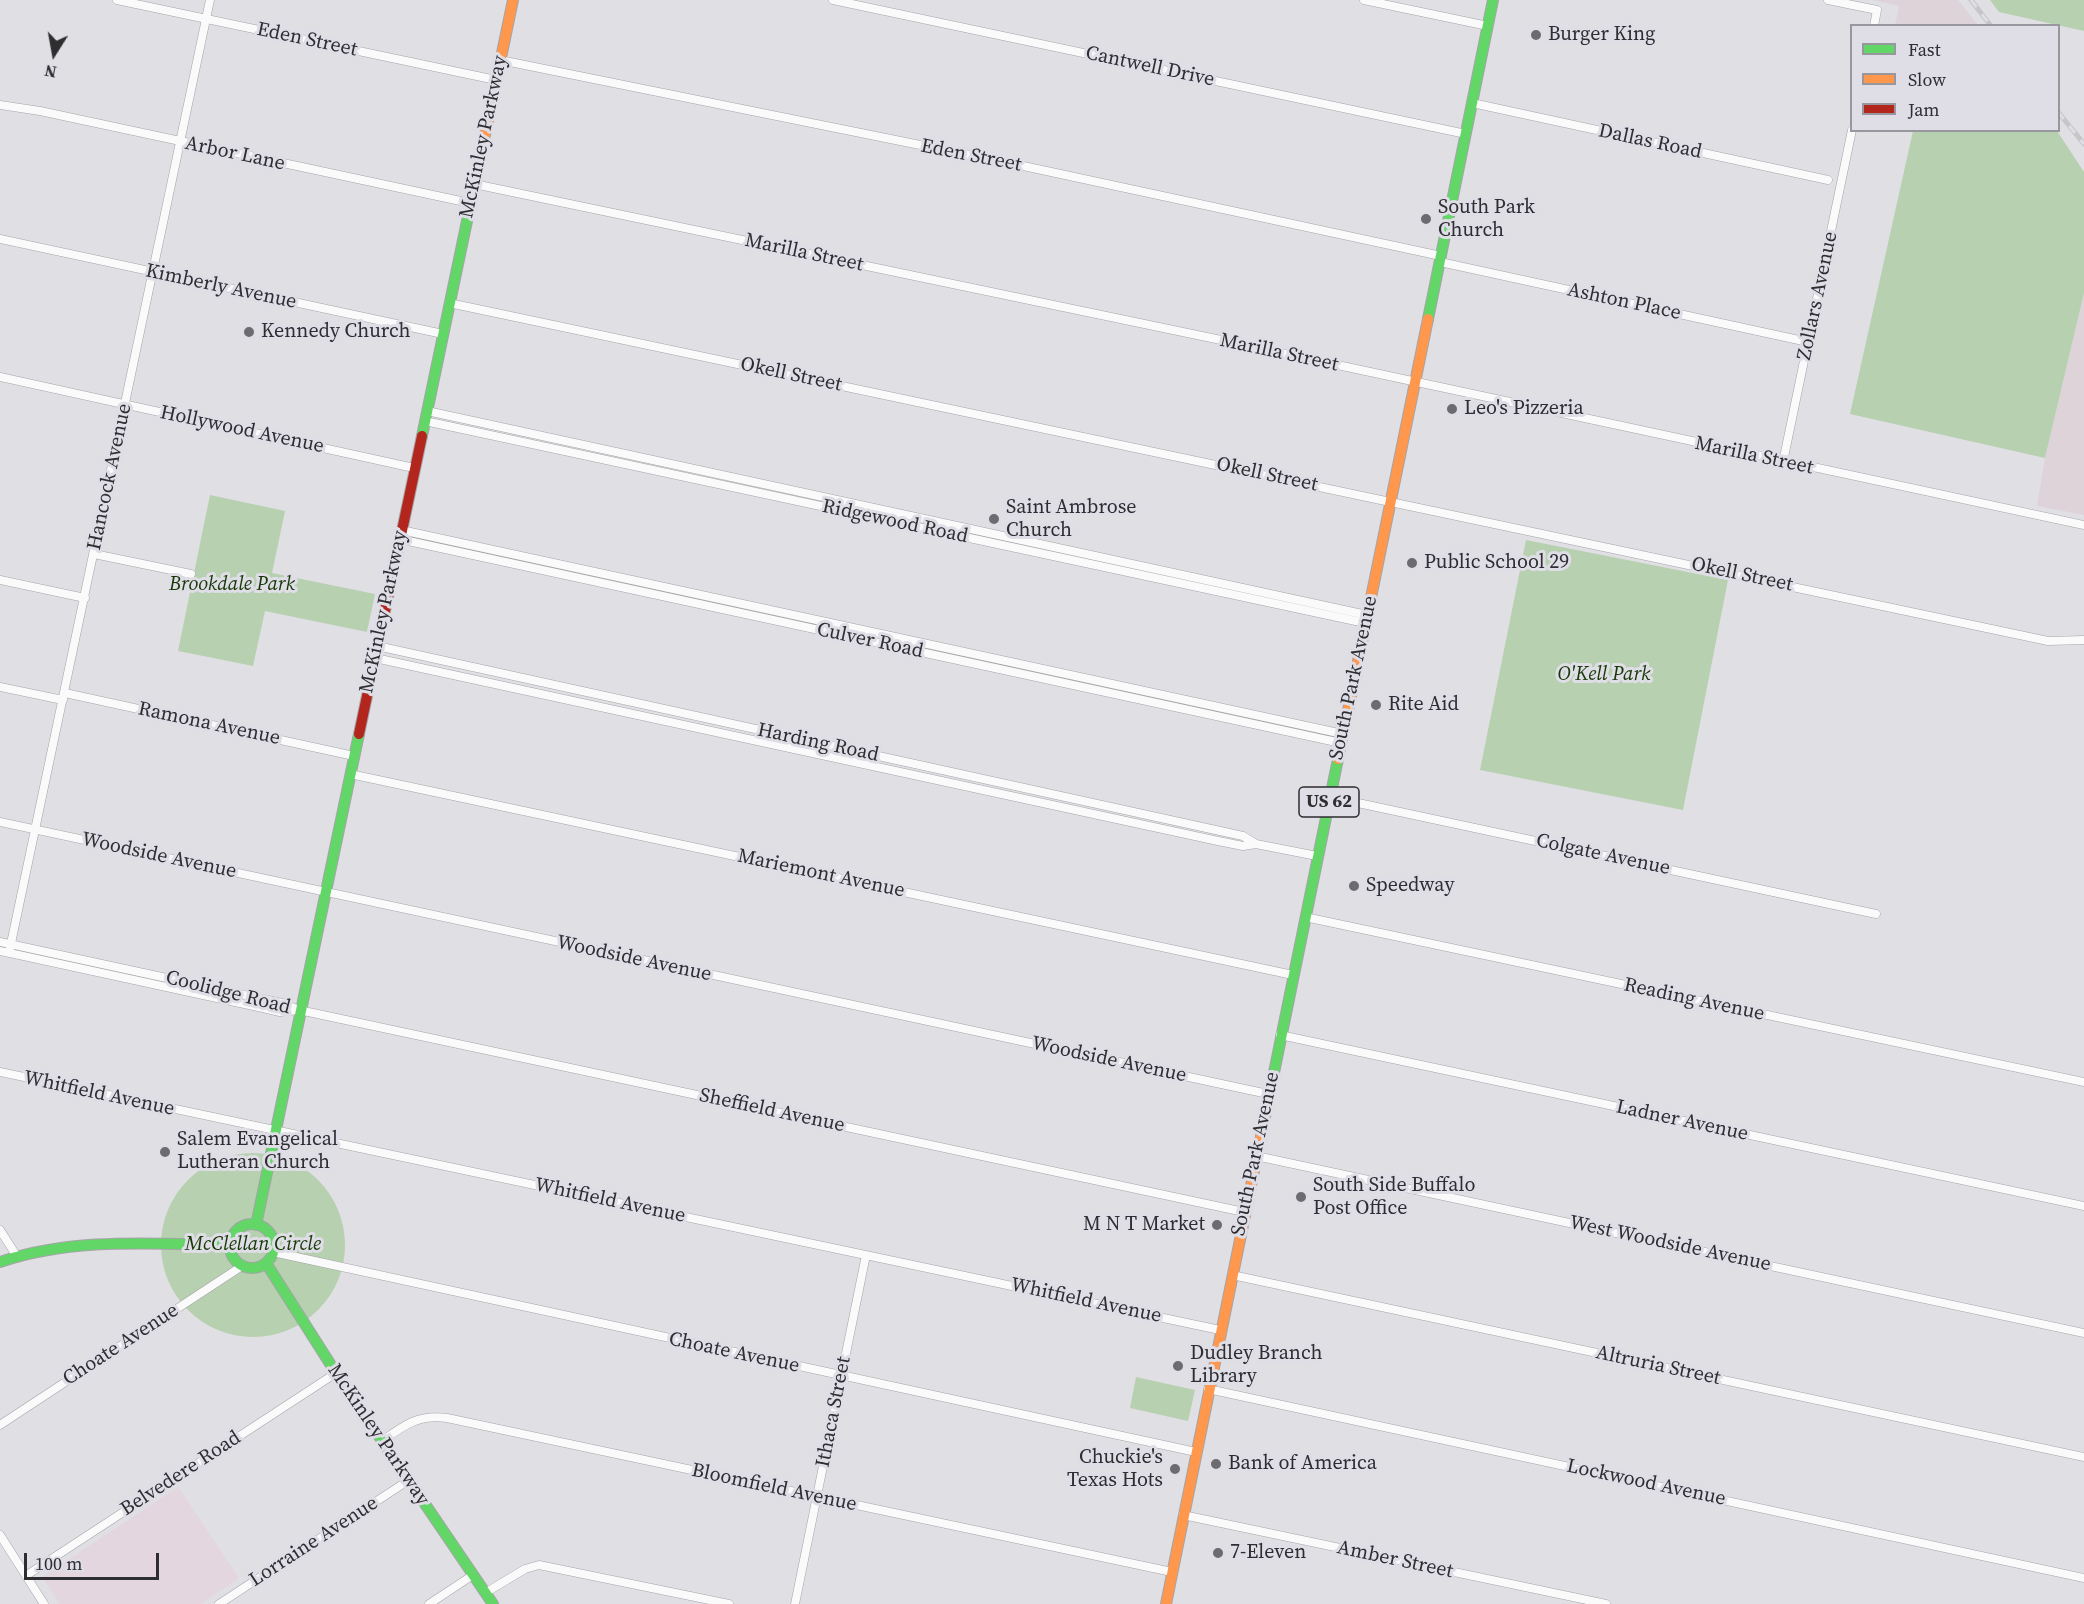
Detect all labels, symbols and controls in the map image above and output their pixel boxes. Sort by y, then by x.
street label: Eden Street [255,18,359,62]
place label: Burger King [1548,23,1655,47]
north arrow [24,24,84,84]
legend [1850,24,2060,132]
marker: Burger King [1529,28,1543,42]
text: Fast [1908,37,1941,62]
street label: Cantwell Drive [1083,42,1217,92]
street label: McKinley Parkway [455,53,513,221]
text: N [43,60,58,84]
text: Slow [1908,67,1946,92]
text: Jam [1908,97,1940,122]
street label: Dallas Road [1596,119,1704,165]
street label: Arbor Lane [183,132,287,176]
street label: Eden Street [919,134,1023,178]
place label: South Park Church [1438,196,1535,243]
marker: South Park Church [1419,212,1433,226]
street label: Marilla Street [743,229,865,277]
street label: Zollars Avenue [1793,230,1843,362]
street label: Kimberly Avenue [143,259,299,315]
street label: Ashton Place [1565,278,1683,326]
place label: Kennedy Church [261,320,411,344]
marker: Kennedy Church [242,325,256,339]
street label: Marilla Street [1218,329,1340,377]
street label: Okell Street [738,353,844,397]
place label: Leo's Pizzeria [1464,397,1584,421]
street label: Hollywood Avenue [158,401,326,459]
street label: Hancock Avenue [83,402,137,552]
marker: Leo's Pizzeria [1445,402,1459,416]
street label: Marilla Street [1693,432,1815,480]
street label: Okell Street [1214,453,1320,497]
street label: Ridgewood Road [820,495,970,549]
place label: Saint Ambrose Church [1006,496,1137,543]
marker: Saint Ambrose Church [987,512,1001,526]
street label: McKinley Parkway [355,528,413,696]
place label: Public School 29 [1424,551,1569,575]
street label: Okell Street [1689,553,1795,597]
marker: Public School 29 [1405,556,1419,570]
park label: Brookdale Park [169,573,295,597]
street label: South Park Avenue [1325,594,1383,762]
street label: Culver Road [815,618,925,664]
park label: O'Kell Park [1558,663,1650,687]
place label: Rite Aid [1388,693,1459,717]
street label: Ramona Avenue [136,697,282,751]
marker: Rite Aid [1369,698,1383,712]
street label: Harding Road [755,718,881,768]
road number: US 62 [1299,787,1359,817]
street label: Woodside Avenue [79,828,239,884]
street label: Colgate Avenue [1534,829,1672,881]
street label: Mariemont Avenue [735,845,907,903]
place label: Speedway [1366,874,1454,898]
marker: Speedway [1347,879,1361,893]
street label: Woodside Avenue [554,931,714,987]
street label: Coolidge Road [163,966,293,1020]
street label: Reading Avenue [1622,973,1766,1027]
street label: Woodside Avenue [1029,1032,1189,1088]
street label: Whitfield Avenue [21,1066,177,1122]
street label: South Park Avenue [1227,1070,1285,1238]
street label: Sheffield Avenue [697,1084,847,1138]
street label: Ladner Avenue [1614,1095,1750,1147]
place label: Salem Evangelical Lutheran Church [177,1128,338,1175]
marker: Salem Evangelical Lutheran Church [158,1145,172,1159]
street label: Whitfield Avenue [532,1173,688,1229]
place label: South Side Buffalo Post Office [1313,1174,1475,1221]
marker: South Side Buffalo Post Office [1294,1190,1308,1204]
street label: West Woodside Avenue [1567,1211,1773,1277]
place label: M N T Market [1083,1213,1205,1237]
marker: M N T Market [1210,1218,1224,1232]
park label: McClellan Circle [185,1233,321,1257]
street label: Whitfield Avenue [1008,1273,1164,1329]
street label: Choate Avenue [59,1299,183,1391]
street label: Choate Avenue [667,1327,801,1379]
street label: Altruria Street [1593,1341,1723,1391]
place label: Dudley Branch Library [1190,1342,1322,1389]
street label: Ithaca Street [812,1355,856,1469]
marker: Dudley Branch Library [1171,1359,1185,1373]
street label: McKinley Parkway [322,1360,434,1510]
street label: Belvedere Road [117,1426,245,1522]
place label: Chuckie's Texas Hots [1067,1446,1163,1493]
place label: Bank of America [1228,1452,1377,1476]
street label: Lockwood Avenue [1564,1454,1728,1512]
marker: Bank of America [1209,1457,1223,1471]
street label: Bloomfield Avenue [689,1459,859,1517]
marker: Chuckie's Texas Hots [1168,1462,1182,1476]
street label: Lorraine Avenue [245,1492,383,1592]
street label: Amber Street [1335,1536,1455,1584]
scale bar [27,1541,162,1579]
place label: 7-Eleven [1230,1541,1306,1565]
marker: 7-Eleven [1211,1546,1225,1560]
text: 100 m [35,1551,82,1576]

